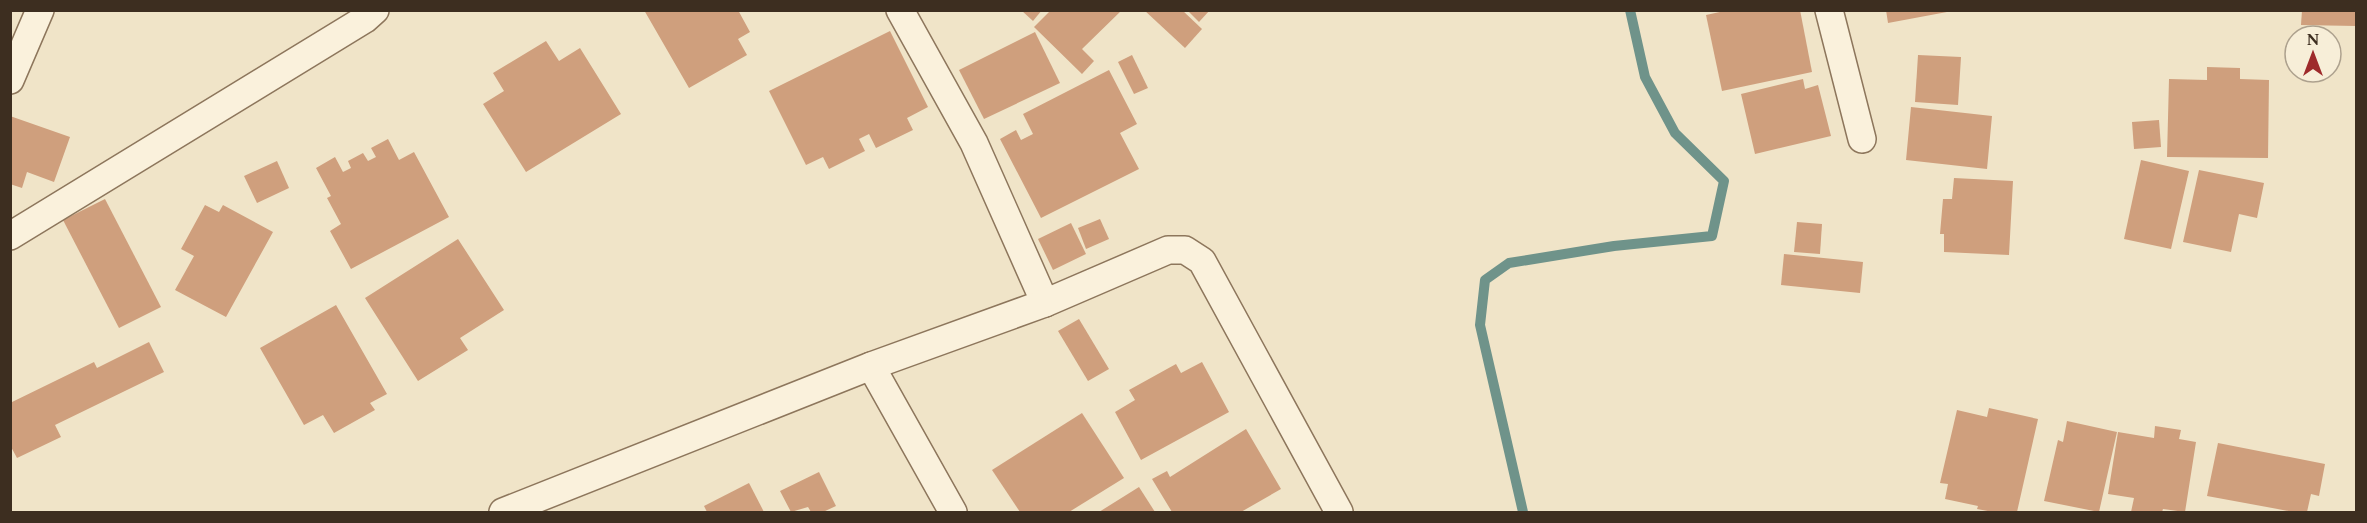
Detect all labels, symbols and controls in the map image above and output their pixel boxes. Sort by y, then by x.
north arrow [2283,24,2343,84]
text: N [2306,28,2320,52]

